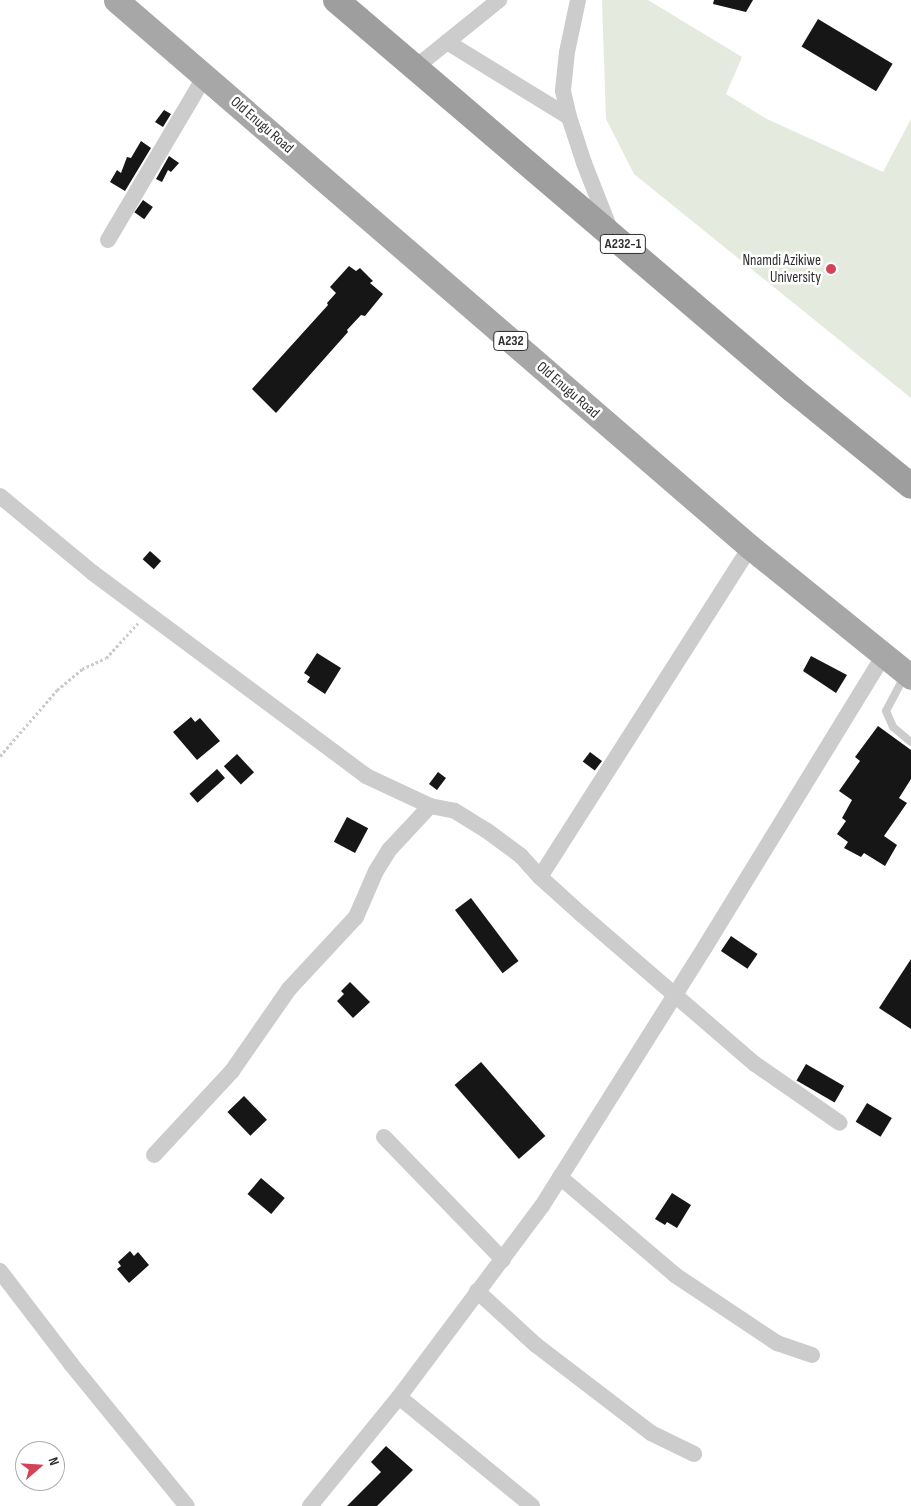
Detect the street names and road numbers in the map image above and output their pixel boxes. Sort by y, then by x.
street label: Old Enugu Road [227,93,297,157]
road number: A232-1 [599,232,647,255]
road number: A232 [492,330,530,352]
street label: Old Enugu Road [533,358,603,422]

